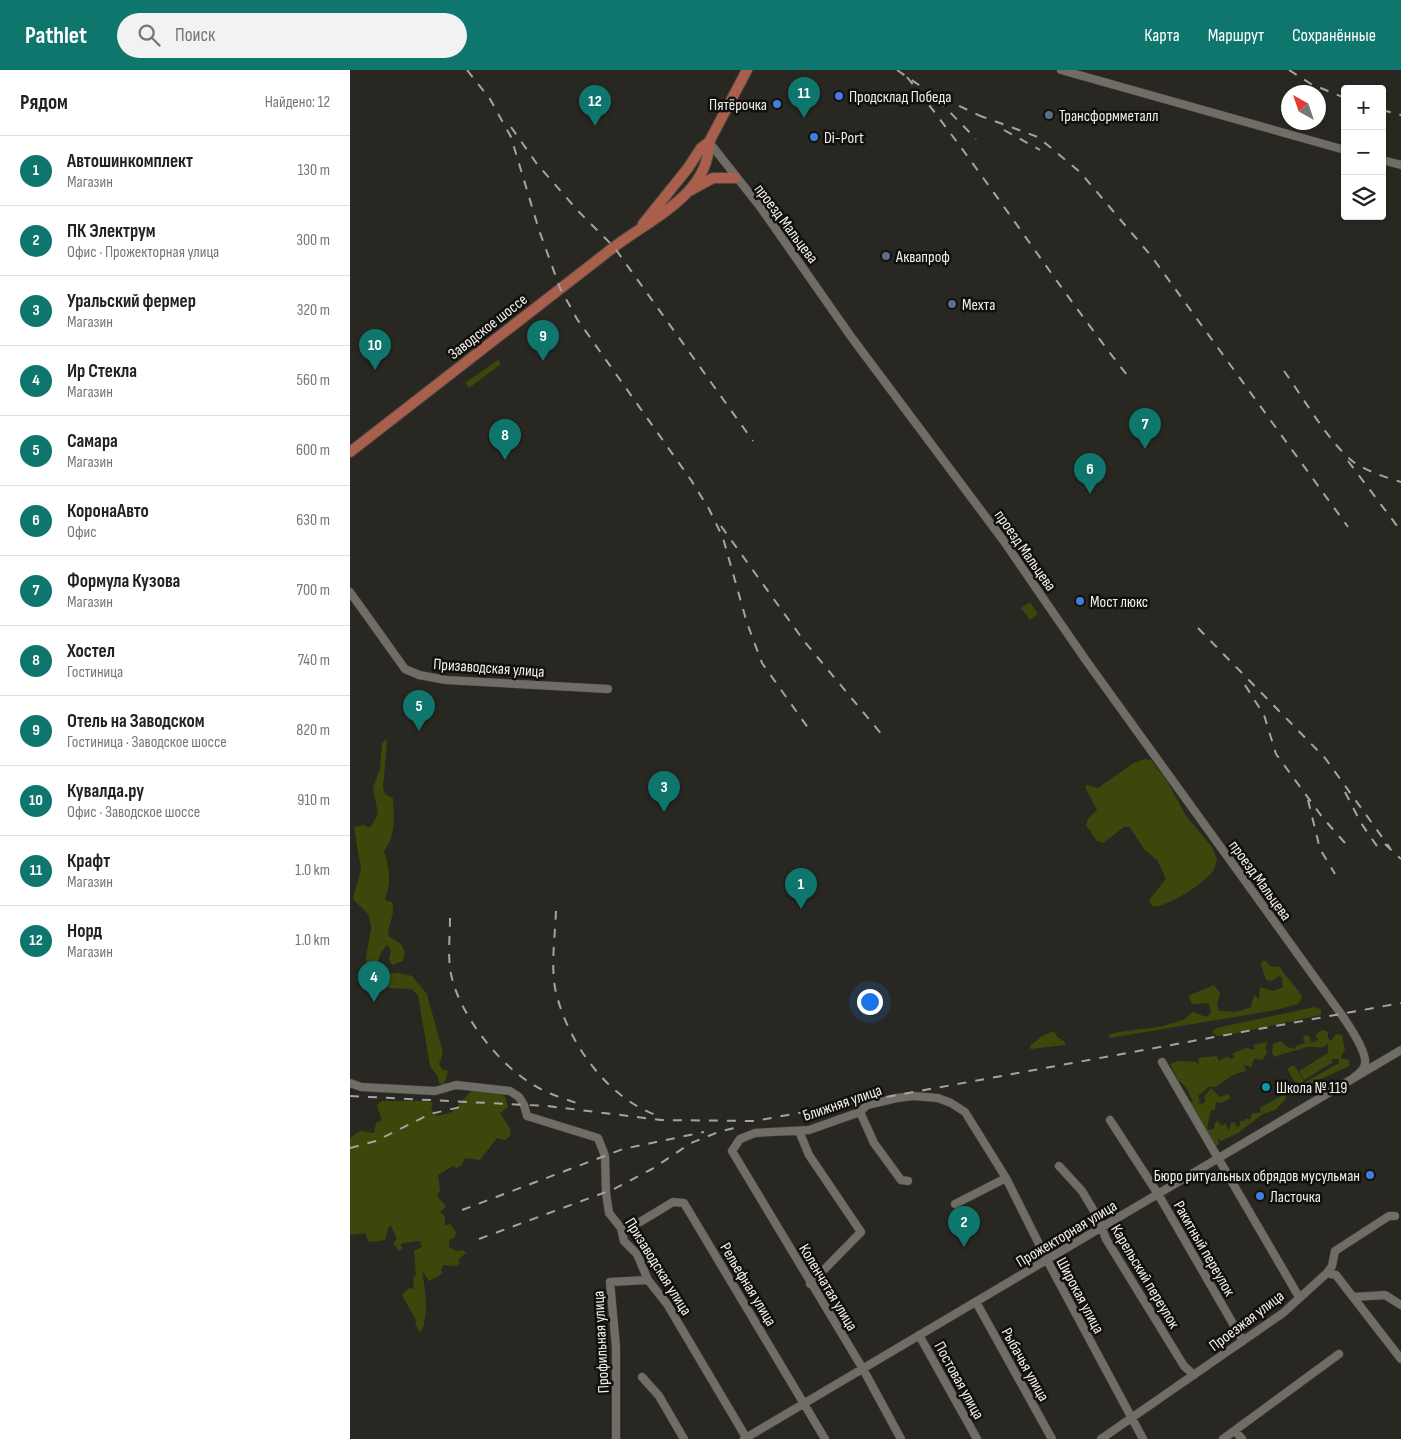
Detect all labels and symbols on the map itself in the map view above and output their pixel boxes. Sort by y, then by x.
pin: 11 [788,77,820,118]
pin: 12 [579,85,611,126]
north arrow [1281,85,1326,130]
place label: Продсклад Победа [849,88,951,107]
marker: Продсклад Победа [833,90,845,102]
place label: Пятёрочка [709,96,767,115]
marker: Пятёрочка [771,98,783,110]
place label: Трансформметалл [1059,107,1159,126]
marker: Трансформметалл [1043,109,1055,121]
place label: Di-Port [824,129,864,148]
marker: Di-Port [808,131,820,143]
street label: проезд Мальцева [750,180,822,267]
place label: Аквапроф [895,248,950,267]
marker: Аквапроф [880,250,892,262]
street label: Заводское шоссе [445,290,531,364]
place label: Мехта [962,296,995,315]
marker: Мехта [946,298,958,310]
pin: 9 [527,320,559,361]
pin: 10 [359,329,391,370]
pin: 7 [1129,408,1161,449]
pin: 8 [489,419,521,460]
pin: 6 [1074,453,1106,494]
street label: проезд Мальцева [990,507,1060,595]
place label: Мост люкс [1090,593,1148,612]
marker: Мост люкс [1074,595,1086,607]
street label: Призаводская улица [433,655,545,682]
pin: 5 [403,690,435,731]
pin: 3 [648,771,680,812]
street label: проезд Мальцева [1224,837,1295,925]
pin: 1 [785,868,817,909]
pin: 4 [358,961,390,1002]
your location [857,989,883,1015]
place label: Школа № 119 [1276,1079,1347,1098]
street label: Ближняя улица [800,1081,885,1126]
marker: Школа № 119 [1260,1081,1272,1093]
place label: Бюро ритуальных обрядов мусульман [1154,1167,1360,1186]
marker: Бюро ритуальных обрядов мусульман [1364,1169,1376,1181]
place label: Ласточка [1270,1188,1321,1207]
marker: Ласточка [1254,1190,1266,1202]
street label: Прожекторная улица [1013,1197,1121,1272]
street label: Ракитный переулок [1169,1198,1239,1301]
pin: 2 [948,1206,980,1247]
street label: Призаводская улица [620,1214,695,1319]
street label: Карельский переулок [1106,1221,1184,1333]
street label: Рельефная улица [715,1240,780,1330]
street label: Коленчатая улица [794,1241,861,1335]
street label: Широкая улица [1052,1254,1108,1337]
street label: Проезжая улица [1206,1287,1288,1356]
street label: Профильная улица [589,1290,614,1394]
street label: Рыбачья улица [997,1325,1053,1405]
street label: Постовая улица [930,1339,988,1423]

